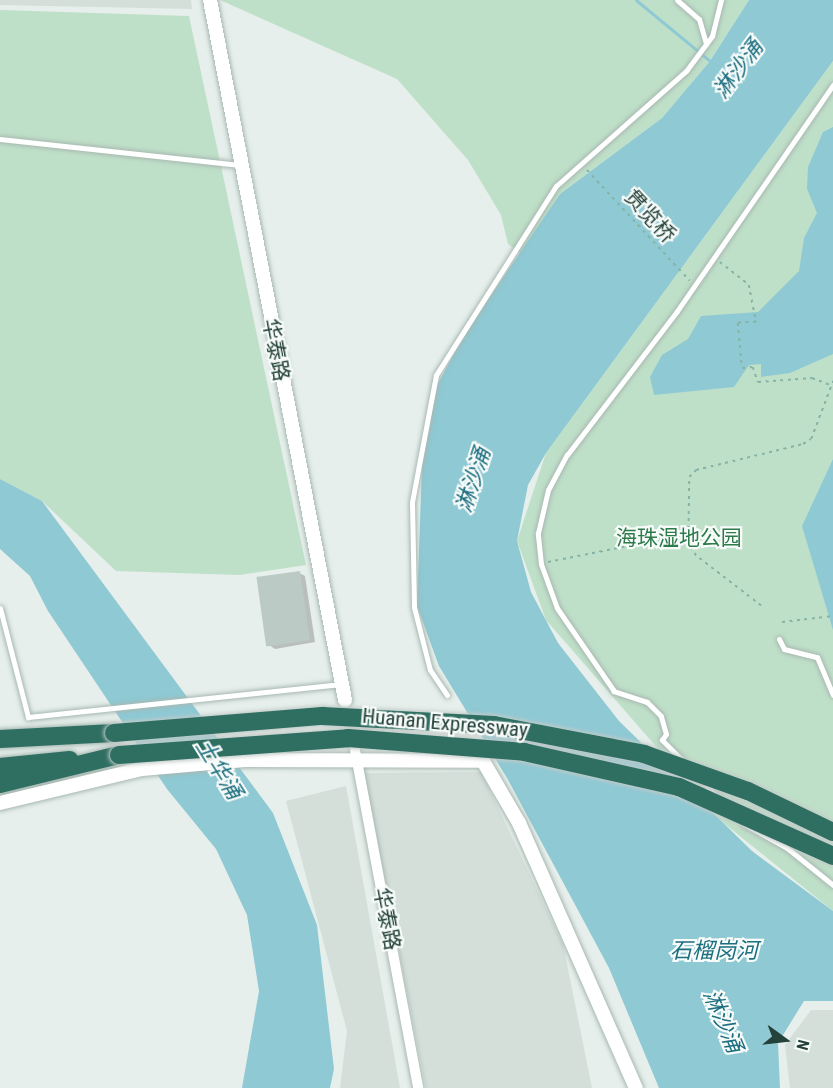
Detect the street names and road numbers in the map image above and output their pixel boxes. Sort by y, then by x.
street label: 贯览桥 [619,184,681,248]
street label: 华泰路 [258,317,294,383]
street label: Huanan Expressway [361,703,529,743]
street label: 华泰路 [369,886,405,952]

